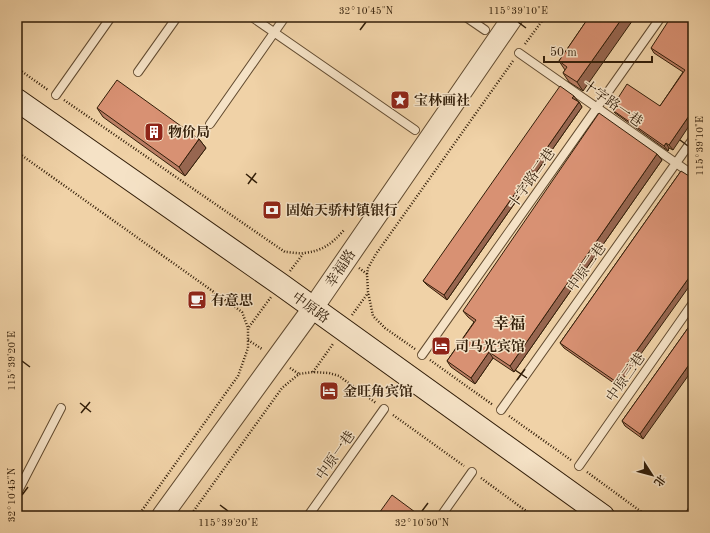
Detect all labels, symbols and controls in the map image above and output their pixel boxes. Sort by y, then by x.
text: 32°10'45"N [339,6,394,16]
text: 115°39'10"E [488,6,548,16]
scale bar [544,38,652,64]
text: 50 m [550,46,577,59]
street label: 十字路一巷 [580,77,646,130]
place icon: 宝林画社 [389,89,411,111]
place label: 宝林画社 [414,92,470,108]
text: 115°39'10"E [695,116,705,176]
building icon: 物价局 [143,121,165,143]
place label: 物价局 [168,124,210,140]
street label: 十字路二巷 [505,145,558,211]
bank icon: 固始天骄村镇银行 [261,199,283,221]
place label: 固始天骄村镇银行 [286,202,398,218]
street label: 中原二巷 [564,240,609,295]
street label: 幸福路 [322,247,358,290]
cafe icon: 有意思 [186,289,208,311]
street label: 中原路 [289,289,332,326]
place label: 有意思 [211,292,253,308]
district label: 幸福 [493,315,525,333]
text: 115°39'20"E [7,331,17,391]
hotel icon: 司马光宾馆 [430,335,452,357]
place label: 司马光宾馆 [455,338,525,354]
street label: 中原三巷 [603,350,648,405]
hotel icon: 金旺角宾馆 [318,380,340,402]
place label: 金旺角宾馆 [343,383,413,399]
street label: 中原一巷 [313,428,358,483]
north arrow [632,455,672,495]
text: 32°10'45"N [7,467,17,522]
text: 北 [651,472,667,488]
text: 115°39'20"E [198,518,258,528]
text: 32°10'50"N [395,518,450,528]

